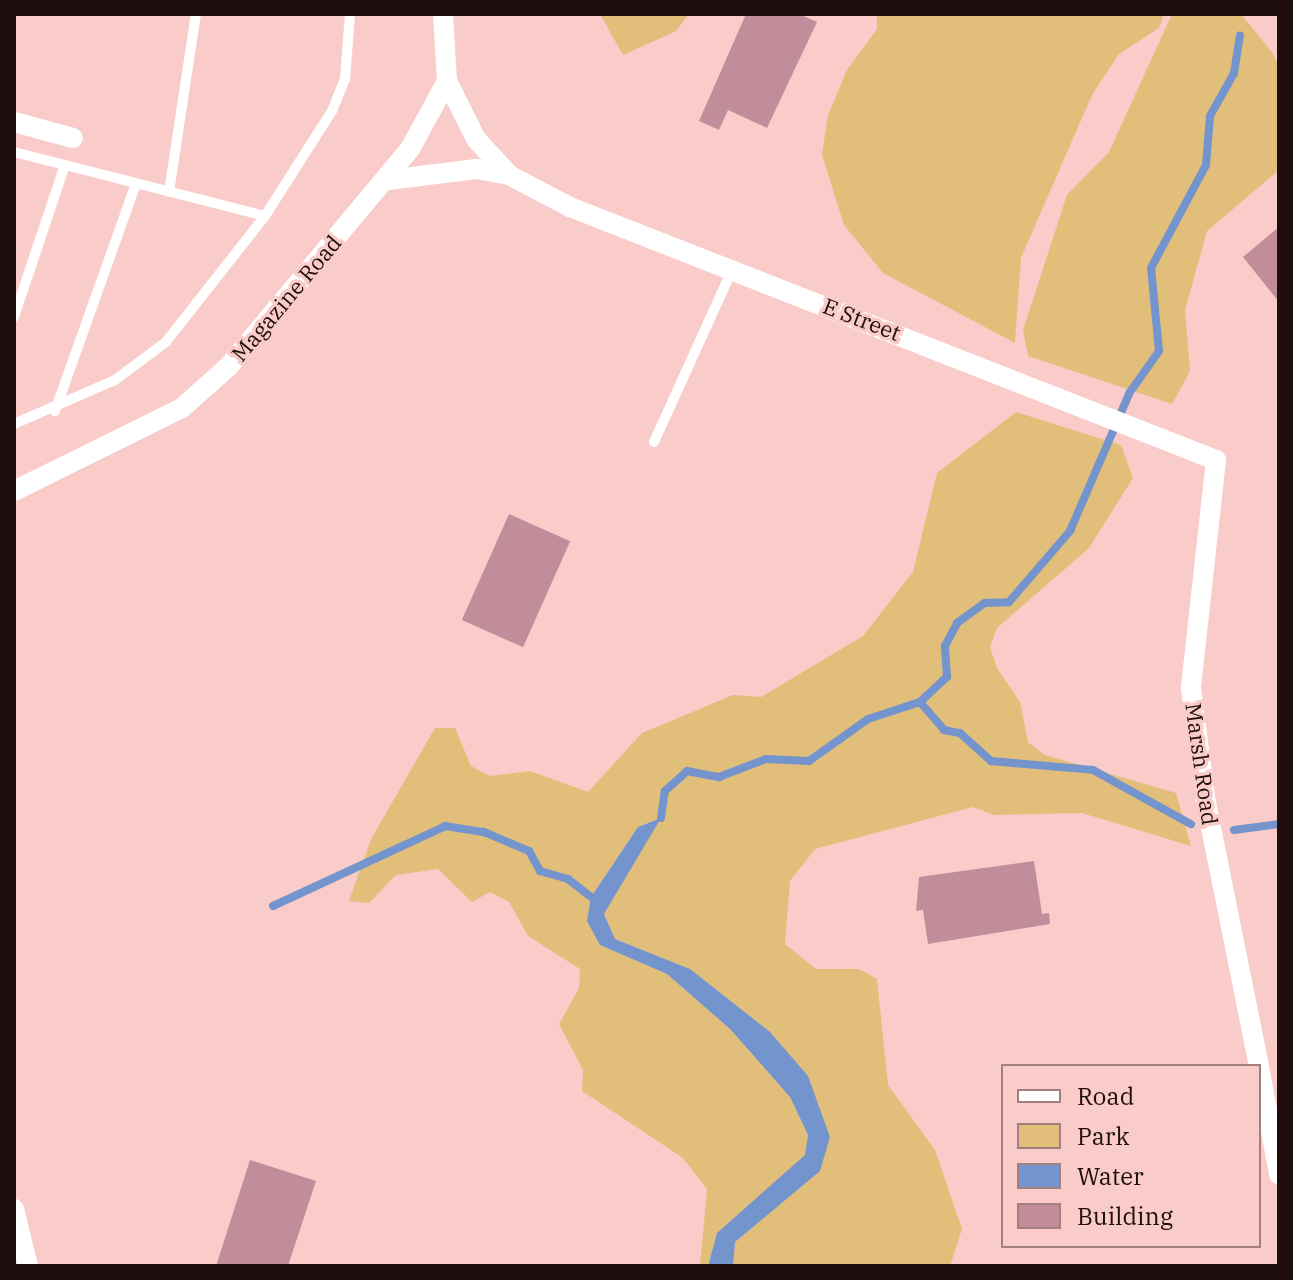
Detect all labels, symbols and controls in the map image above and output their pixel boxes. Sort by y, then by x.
street label: Magazine Road [226,230,346,366]
street label: E Street [819,292,905,346]
street label: Marsh Road [1180,701,1224,827]
legend [1001,1064,1261,1248]
text: Road [1077,1080,1134,1112]
text: Park [1077,1120,1129,1152]
text: Water [1077,1160,1144,1192]
text: Building [1077,1200,1173,1232]

